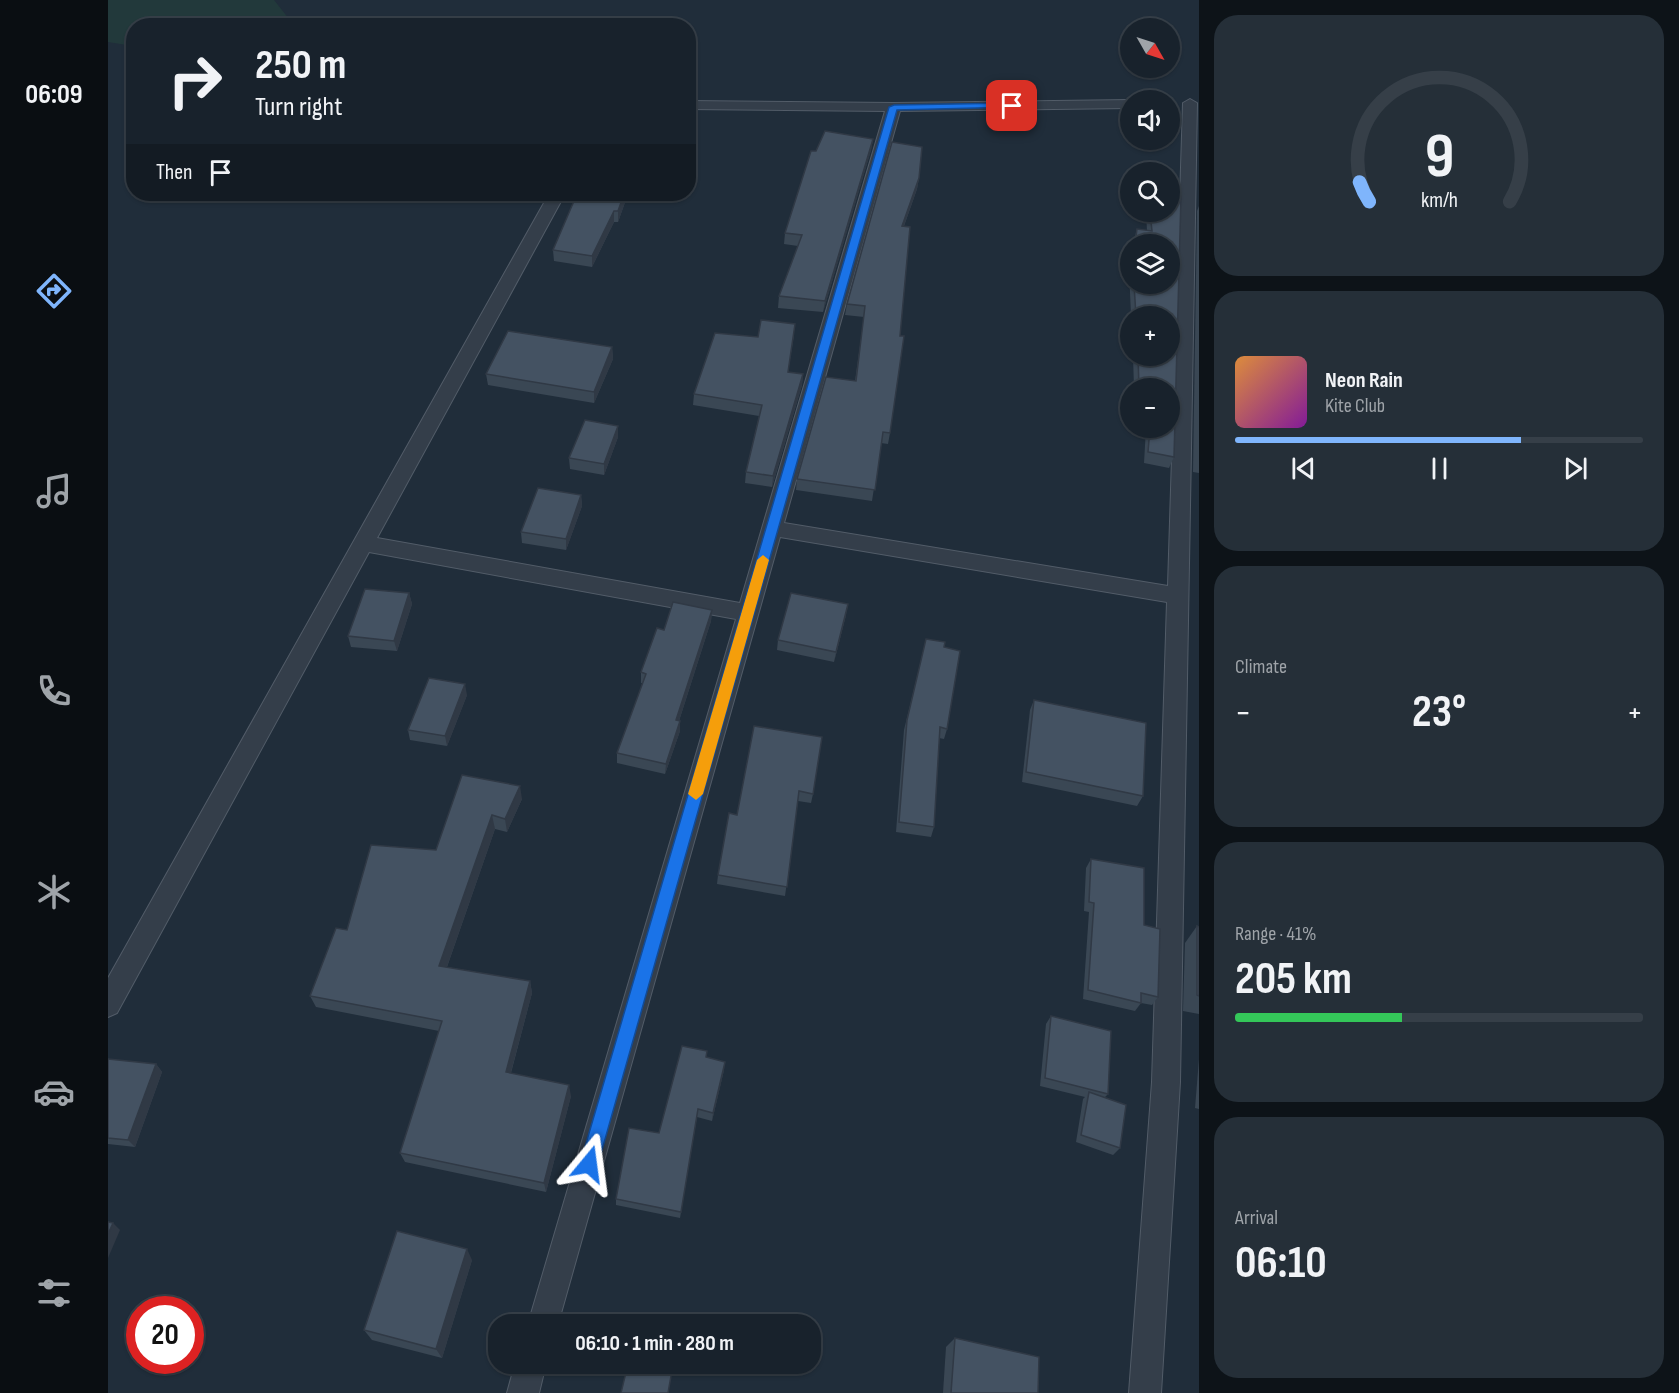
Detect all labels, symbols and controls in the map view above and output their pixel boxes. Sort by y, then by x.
north arrow [1120,18,1180,78]
map controls [1120,18,1180,438]
text: 250 m [255,40,346,91]
icon: right [156,42,234,120]
text: 06:09 [25,79,83,111]
pin [986,80,1037,131]
icon: arrive [995,89,1028,122]
button: sound [1120,90,1180,150]
text: Turn right [255,91,342,123]
text: 9 [1424,120,1454,195]
icon: arrive [204,156,237,189]
text: Then [156,159,192,186]
button: search [1120,162,1180,222]
text: km/h [1420,189,1458,214]
button: layers [1120,234,1180,294]
icon: directions [33,270,75,312]
button: + [1120,306,1180,366]
text: Neon Rain [1325,367,1403,394]
button: − [1120,378,1180,438]
text: Kite Club [1325,394,1385,418]
icon: previous [1287,452,1320,485]
icon: pause [1423,452,1456,485]
icon: next [1559,452,1592,485]
icon: music [33,470,75,512]
text: Climate [1235,655,1287,679]
icon: phone [33,670,75,712]
text: 23° [1412,685,1466,740]
text: − [1235,693,1251,733]
text: + [1627,693,1643,733]
icon: climate [33,871,75,913]
text: Range · 41% [1235,922,1316,946]
text: 205 km [1235,952,1352,1007]
icon: car [33,1071,75,1113]
position arrow [557,1132,621,1196]
text: Arrival [1235,1206,1278,1230]
text: 06:10 [1235,1236,1327,1291]
icon: filters [33,1272,75,1314]
speed limit sign: 20 [126,1296,204,1374]
text: 06:10 · 1 min · 280 m [575,1330,734,1357]

